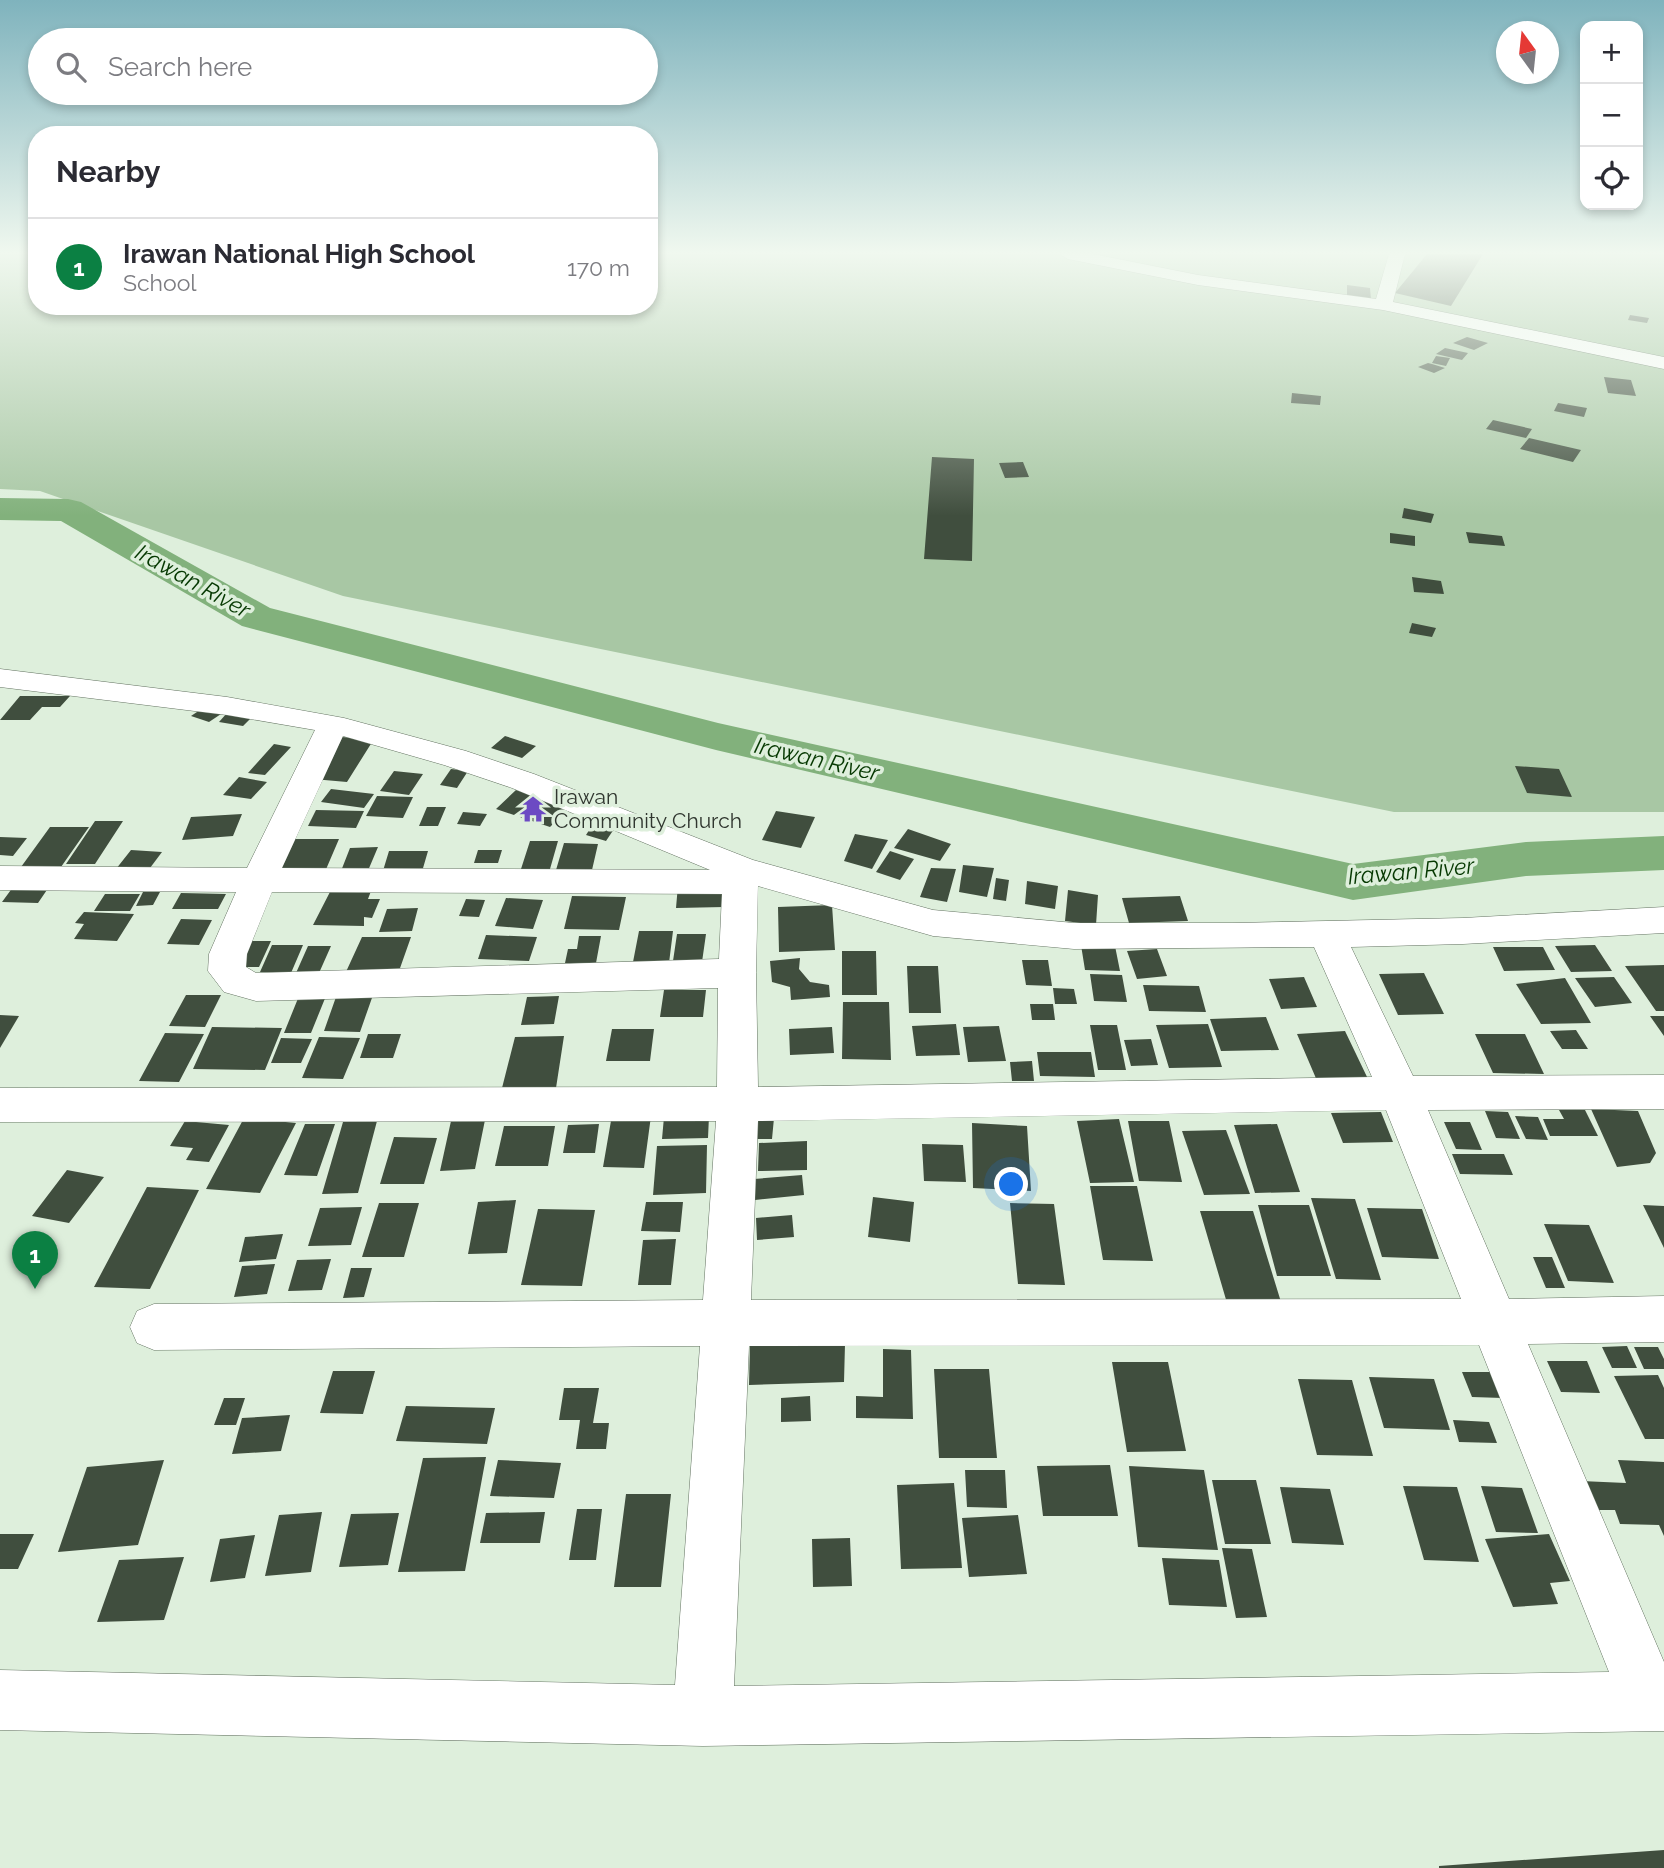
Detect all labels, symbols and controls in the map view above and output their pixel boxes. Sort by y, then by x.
north arrow [1496,21,1559,84]
map controls [1580,21,1643,210]
button: + [1580,21,1643,84]
search box [28,28,658,105]
icon: search [52,48,90,86]
text: Search here [108,52,252,82]
button: − [1580,84,1643,147]
button: locate [1580,147,1643,210]
text: Nearby [56,154,160,189]
text: Irawan National High School [123,239,475,269]
text: 1 [73,254,85,281]
text: 170 m [567,254,630,281]
text: School [123,269,197,296]
water label: Irawan River [131,538,256,624]
water label: Irawan River [752,731,883,786]
place label: Irawan Community Church [554,784,742,833]
temple icon: Irawan Community Church [518,794,548,824]
water label: Irawan River [1347,851,1477,889]
your location [994,1167,1028,1201]
pin: 1 [12,1231,58,1289]

